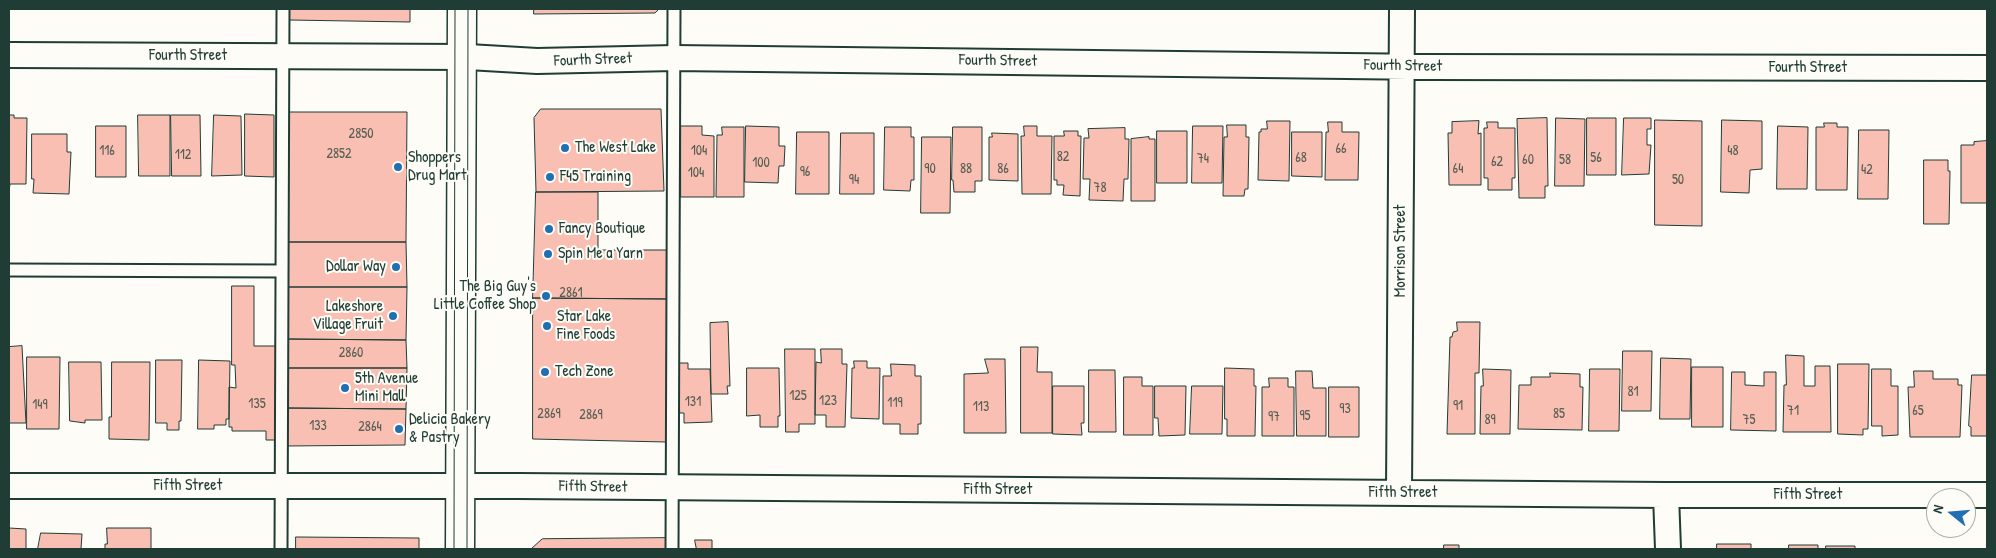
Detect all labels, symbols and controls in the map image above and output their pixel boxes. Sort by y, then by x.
street label: Fourth Street [149,46,227,66]
street label: Fourth Street [554,49,632,71]
street label: Fourth Street [959,51,1037,71]
street label: Fourth Street [1364,56,1442,76]
street label: Fourth Street [1769,58,1847,78]
house number: 2850 [349,126,373,142]
place label: The West Lake [575,138,656,158]
house number: 66 [1335,141,1347,157]
marker: The West Lake [559,142,571,154]
house number: 116 [99,143,115,159]
house number: 104 [691,143,707,159]
house number: 48 [1727,143,1739,159]
house number: 2852 [326,146,352,162]
house number: 112 [175,147,191,163]
place label: Shoppers Drug Mart [408,148,466,186]
house number: 82 [1057,149,1069,165]
house number: 68 [1295,150,1307,166]
house number: 56 [1590,150,1602,166]
house number: 74 [1197,151,1209,167]
house number: 60 [1522,152,1534,168]
house number: 58 [1559,152,1571,168]
house number: 62 [1491,154,1503,170]
house number: 100 [752,155,770,171]
marker: Shoppers Drug Mart [392,161,404,173]
house number: 90 [924,161,936,177]
house number: 88 [960,161,972,177]
house number: 86 [997,161,1009,177]
house number: 64 [1453,161,1463,177]
house number: 42 [1861,162,1873,178]
house number: 96 [800,164,810,180]
house number: 104 [688,165,704,181]
place label: F45 Training [560,167,631,187]
marker: F45 Training [544,171,556,183]
house number: 94 [849,172,859,188]
house number: 50 [1672,172,1684,188]
house number: 78 [1094,180,1106,196]
street label: Morrison Street [1391,205,1411,297]
place label: Fancy Boutique [559,219,645,239]
marker: Fancy Boutique [543,223,555,235]
place label: Spin Me a Yarn [558,244,643,264]
marker: Spin Me a Yarn [542,248,554,260]
place label: Dollar Way [326,257,386,277]
marker: Dollar Way [390,261,402,273]
place label: The Big Guy's Little Coffee Shop [434,277,536,315]
house number: 2861 [559,285,583,301]
marker: The Big Guy's Little Coffee Shop [540,290,552,302]
place label: Lakeshore Village Fruit [312,297,383,335]
place label: Star Lake Fine Foods [557,307,615,345]
marker: Lakeshore Village Fruit [387,310,399,322]
marker: Star Lake Fine Foods [541,320,553,332]
house number: 2860 [339,345,363,361]
place label: Tech Zone [555,362,614,382]
marker: Tech Zone [539,366,551,378]
place label: 5th Avenue Mini Mall [355,369,418,407]
marker: 5th Avenue Mini Mall [339,382,351,394]
house number: 81 [1627,384,1639,400]
house number: 125 [789,388,807,404]
house number: 123 [819,393,837,409]
house number: 131 [685,394,701,410]
house number: 119 [887,395,903,411]
house number: 135 [248,396,266,412]
house number: 149 [32,397,48,413]
house number: 91 [1453,398,1463,414]
house number: 113 [973,399,989,415]
house number: 93 [1339,401,1351,417]
house number: 71 [1787,403,1799,419]
house number: 65 [1912,403,1924,419]
house number: 2869 [537,406,561,422]
house number: 85 [1553,406,1565,422]
house number: 2869 [579,407,603,423]
house number: 95 [1299,408,1311,424]
house number: 97 [1268,409,1280,425]
place label: Delicia Bakery & Pastry [409,410,491,448]
house number: 89 [1484,412,1496,428]
house number: 75 [1743,412,1755,428]
house number: 133 [309,418,327,434]
house number: 2864 [358,419,382,435]
marker: Delicia Bakery & Pastry [393,423,405,435]
street label: Fifth Street [154,476,222,496]
street label: Fifth Street [559,477,627,497]
street label: Fifth Street [964,480,1032,500]
street label: Fifth Street [1369,483,1437,503]
street label: Fifth Street [1774,485,1842,505]
north arrow [1926,488,1976,538]
text: N [1927,502,1947,515]

